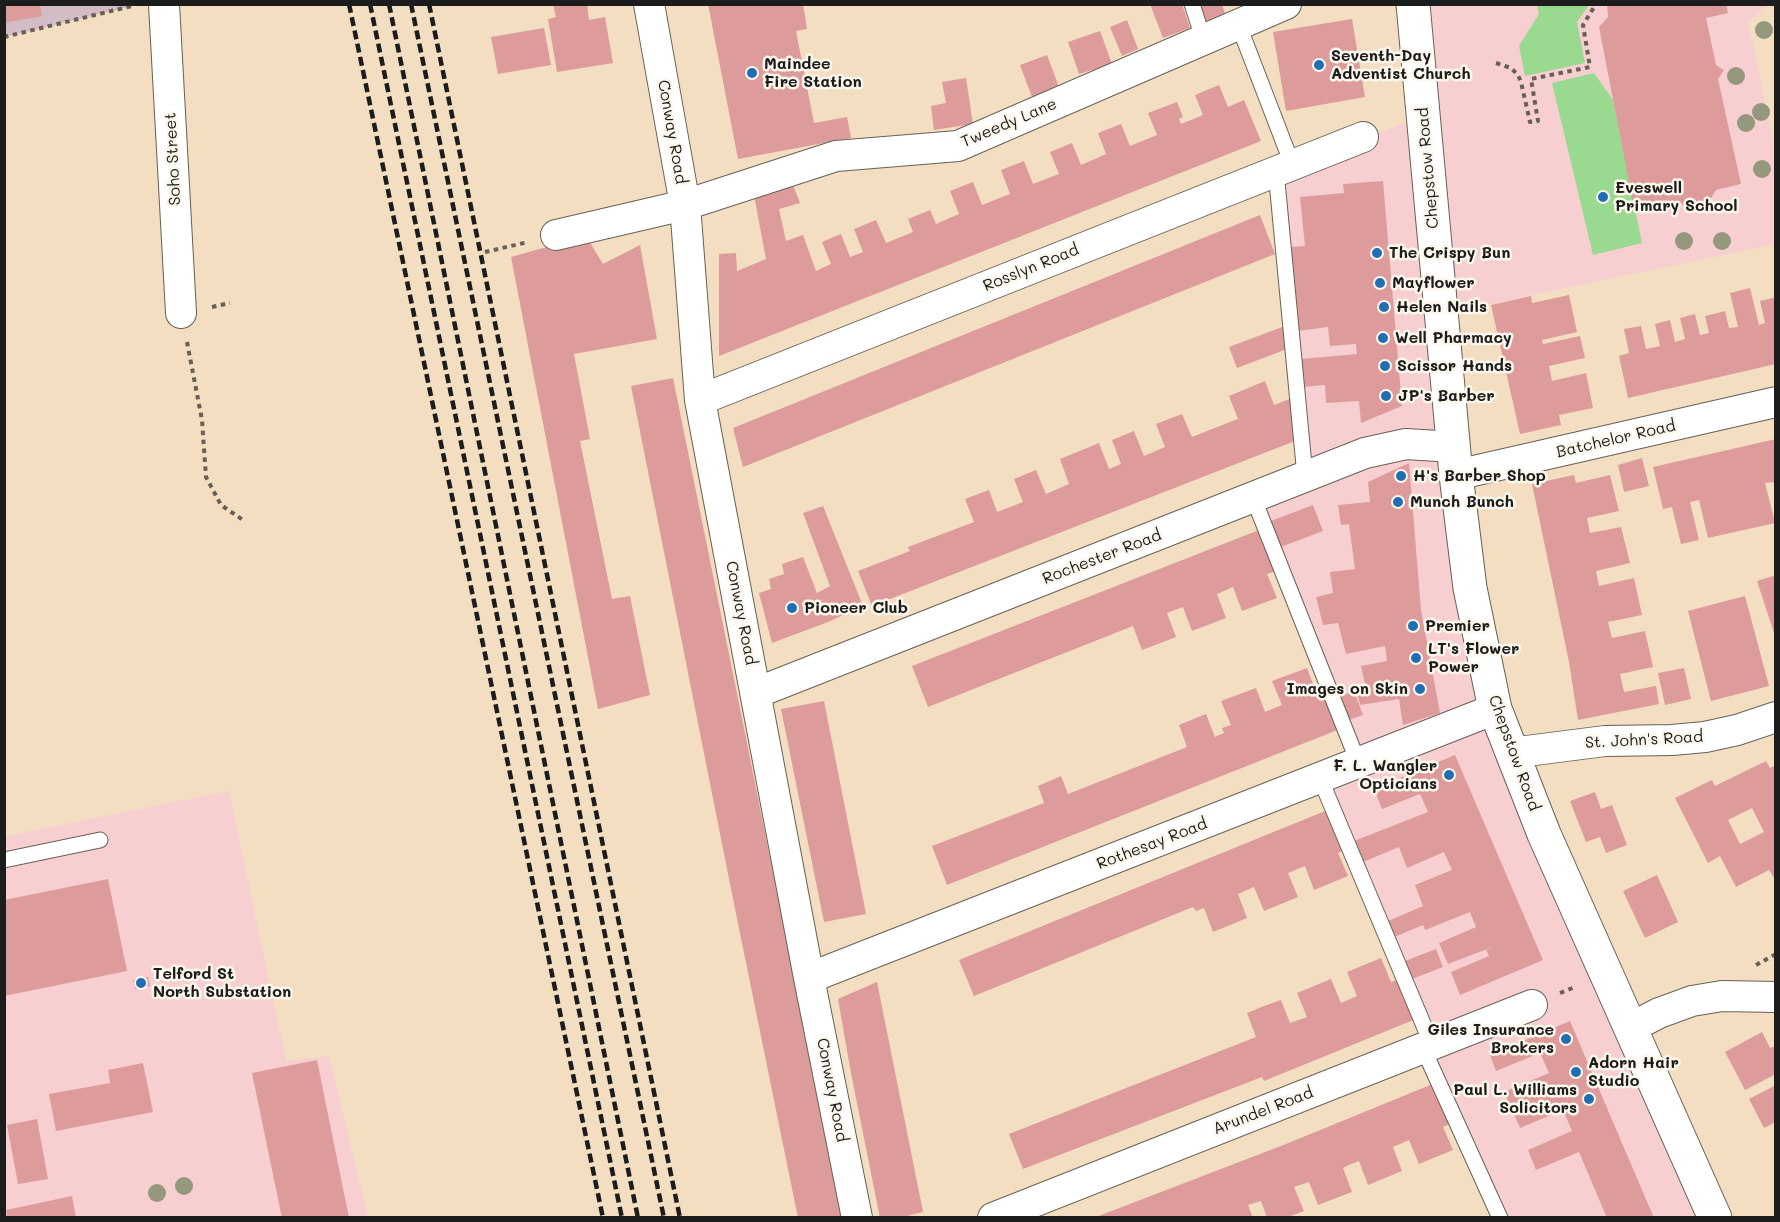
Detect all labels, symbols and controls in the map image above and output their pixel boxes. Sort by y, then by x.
place label: Seventh-Day Adventist Church [1331,46,1471,84]
place label: Maindee Fire Station [764,54,862,92]
marker: Seventh-Day Adventist Church [1312,58,1326,72]
marker: Maindee Fire Station [745,66,759,80]
street label: Conway Road [653,78,691,186]
street label: Tweedy Lane [958,94,1060,152]
street label: Chepstow Road [1413,106,1443,230]
street label: Soho Street [161,112,185,206]
place label: Eveswell Primary School [1615,178,1738,216]
marker: Eveswell Primary School [1596,190,1610,204]
street label: Rosslyn Road [980,240,1082,296]
place label: The Crispy Bun [1389,243,1510,263]
marker: The Crispy Bun [1370,246,1384,260]
place label: Mayflower [1392,273,1475,293]
marker: Mayflower [1373,276,1387,290]
place label: Helen Nails [1396,297,1487,317]
marker: Helen Nails [1377,300,1391,314]
place label: Well Pharmacy [1395,328,1512,348]
marker: Well Pharmacy [1376,331,1390,345]
place label: Scissor Hands [1397,356,1512,376]
marker: Scissor Hands [1378,359,1392,373]
place label: JP's Barber [1398,386,1495,406]
marker: JP's Barber [1379,389,1393,403]
street label: Batchelor Road [1555,416,1677,462]
place label: H's Barber Shop [1413,466,1546,486]
marker: H's Barber Shop [1394,469,1408,483]
place label: Munch Bunch [1410,492,1514,512]
marker: Munch Bunch [1391,495,1405,509]
street label: Rochester Road [1040,525,1164,589]
street label: Conway Road [722,559,760,667]
place label: Pioneer Club [804,598,908,618]
marker: Pioneer Club [785,601,799,615]
place label: Premier [1425,616,1490,636]
marker: Premier [1406,619,1420,633]
place label: LT's Flower Power [1428,639,1519,677]
marker: LT's Flower Power [1409,651,1423,665]
place label: Images on Skin [1287,679,1408,699]
marker: Images on Skin [1413,682,1427,696]
street label: Chepstow Road [1484,692,1544,814]
street label: St. John's Road [1584,727,1704,753]
place label: F. L. Wangler Opticians [1333,756,1437,794]
marker: F. L. Wangler Opticians [1442,768,1456,782]
street label: Rothesay Road [1094,814,1210,874]
place label: Telford St North Substation [153,964,291,1002]
marker: Telford St North Substation [134,976,148,990]
place label: Giles Insurance Brokers [1428,1020,1554,1058]
marker: Giles Insurance Brokers [1559,1032,1573,1046]
street label: Conway Road [813,1036,851,1144]
place label: Adorn Hair Studio [1588,1053,1679,1091]
marker: Adorn Hair Studio [1569,1065,1583,1079]
place label: Paul L. Williams Solicitors [1453,1080,1577,1118]
street label: Arundel Road [1210,1083,1316,1139]
marker: Paul L. Williams Solicitors [1582,1092,1596,1106]

